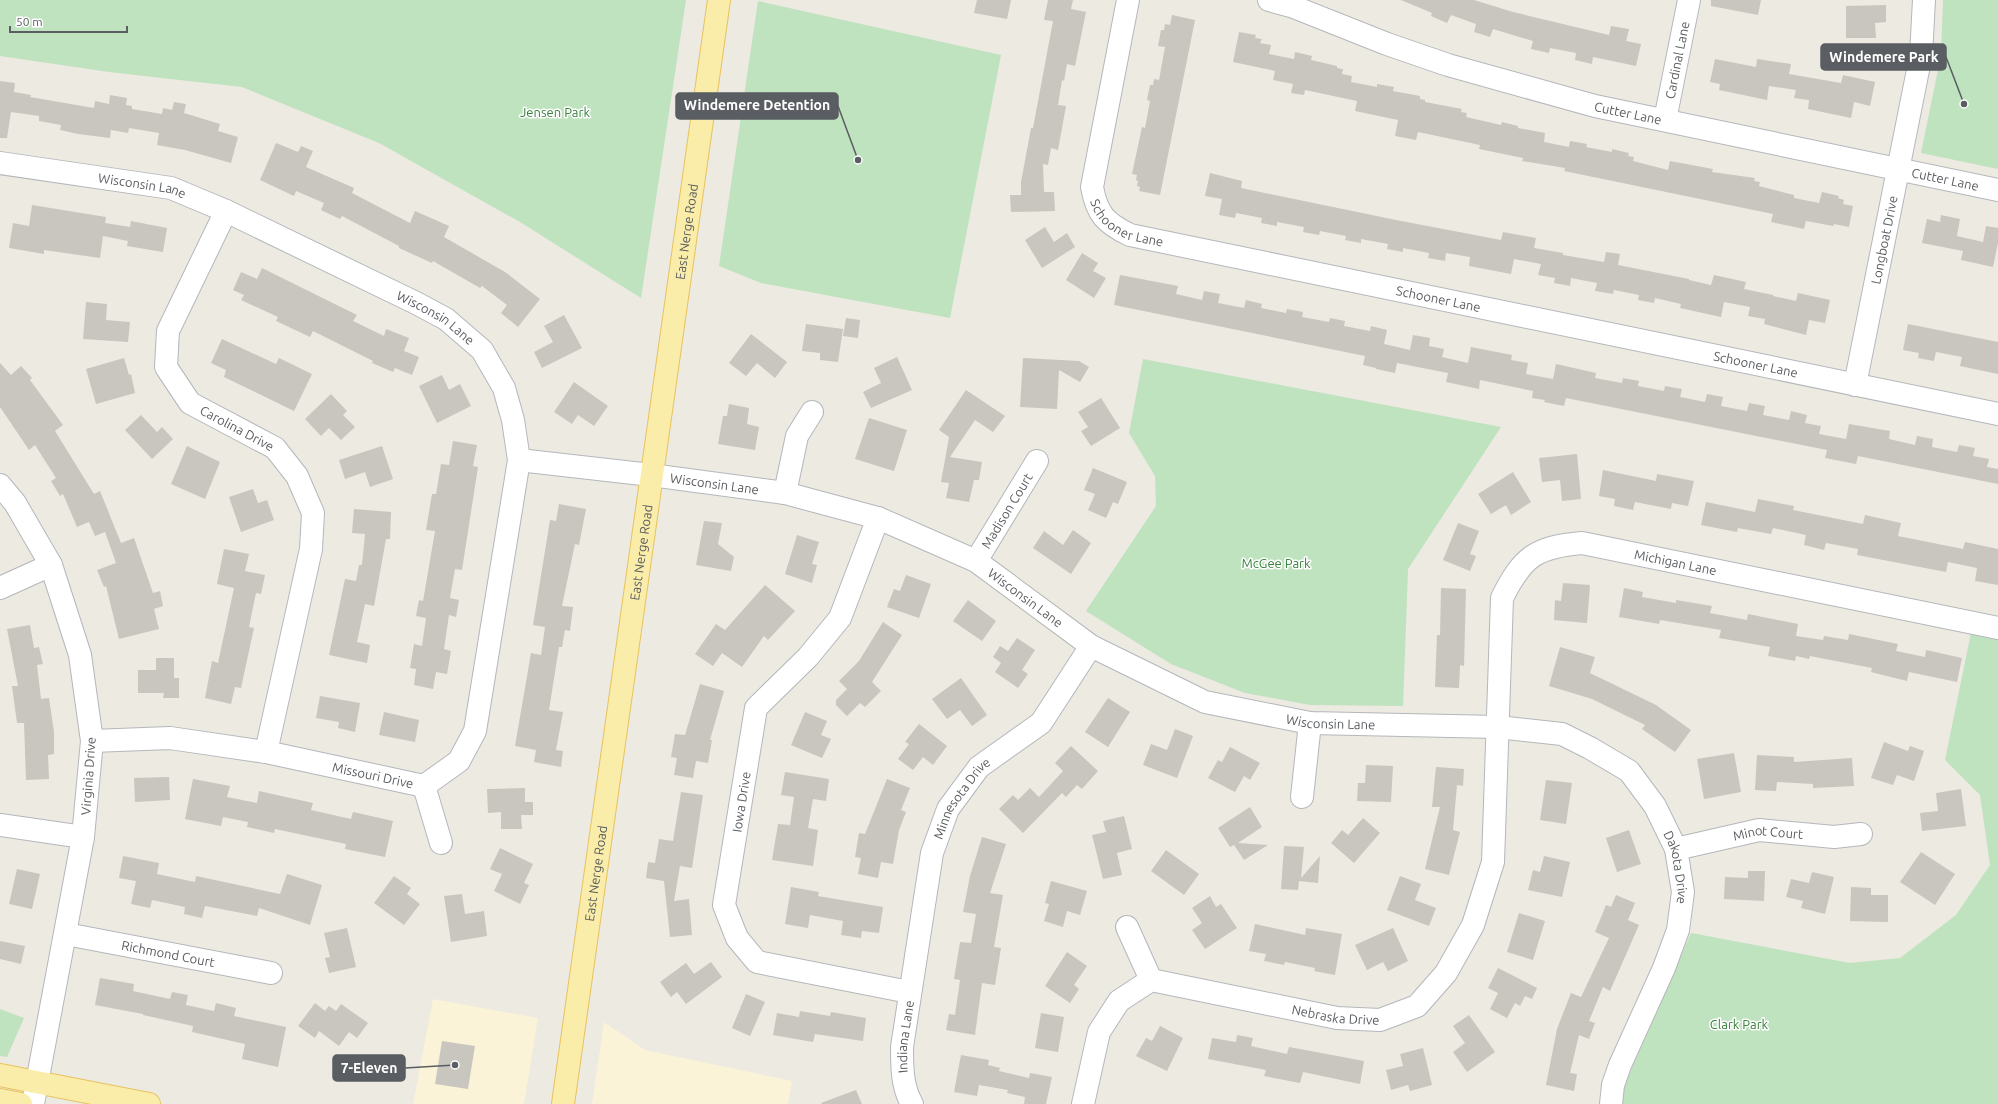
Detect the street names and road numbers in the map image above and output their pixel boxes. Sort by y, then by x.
street label: Cardinal Lane [1662,20,1692,100]
street label: Cutter Lane [1593,99,1663,127]
street label: Cutter Lane [1910,165,1980,193]
street label: Wisconsin Lane [97,170,188,201]
street label: East Nerge Road [673,183,700,281]
street label: Longboat Drive [1868,194,1900,285]
street label: Schooner Lane [1088,197,1165,249]
street label: Schooner Lane [1395,283,1482,314]
street label: Wisconsin Lane [395,288,477,347]
street label: Schooner Lane [1712,349,1799,380]
street label: Carolina Drive [198,403,277,453]
street label: Madison Court [978,470,1035,551]
street label: Wisconsin Lane [669,471,760,496]
street label: East Nerge Road [627,504,655,601]
street label: Michigan Lane [1633,547,1718,577]
street label: Wisconsin Lane [985,565,1066,630]
street label: Wisconsin Lane [1285,711,1375,731]
street label: Virginia Drive [78,736,98,816]
street label: Minnesota Drive [931,754,993,841]
street label: Missouri Drive [331,760,415,790]
street label: Iowa Drive [729,771,753,833]
street label: Minot Court [1732,822,1804,843]
street label: East Nerge Road [582,824,609,922]
street label: Dakota Drive [1661,828,1690,905]
street label: Richmond Court [120,938,216,969]
street label: Indiana Lane [895,999,916,1074]
street label: Nebraska Drive [1291,1002,1380,1027]

